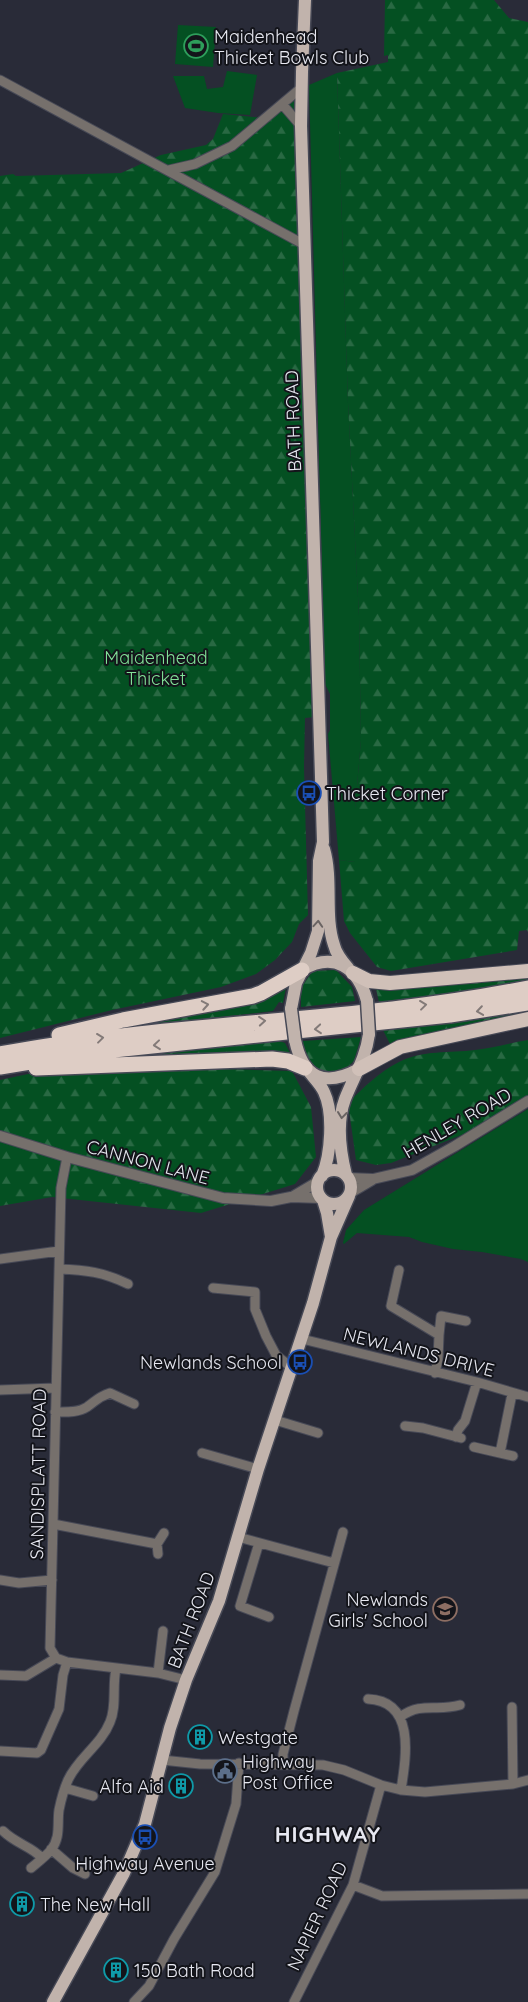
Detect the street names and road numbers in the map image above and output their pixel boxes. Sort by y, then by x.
street label: BATH ROAD [280,370,306,472]
street label: HENLEY ROAD [399,1083,515,1163]
street label: CANNON LANE [84,1135,212,1189]
street label: NEWLANDS DRIVE [341,1322,497,1382]
street label: SANDISPLATT ROAD [25,1388,51,1560]
street label: BATH ROAD [162,1569,220,1671]
street label: NAPIER ROAD [282,1858,352,1974]

